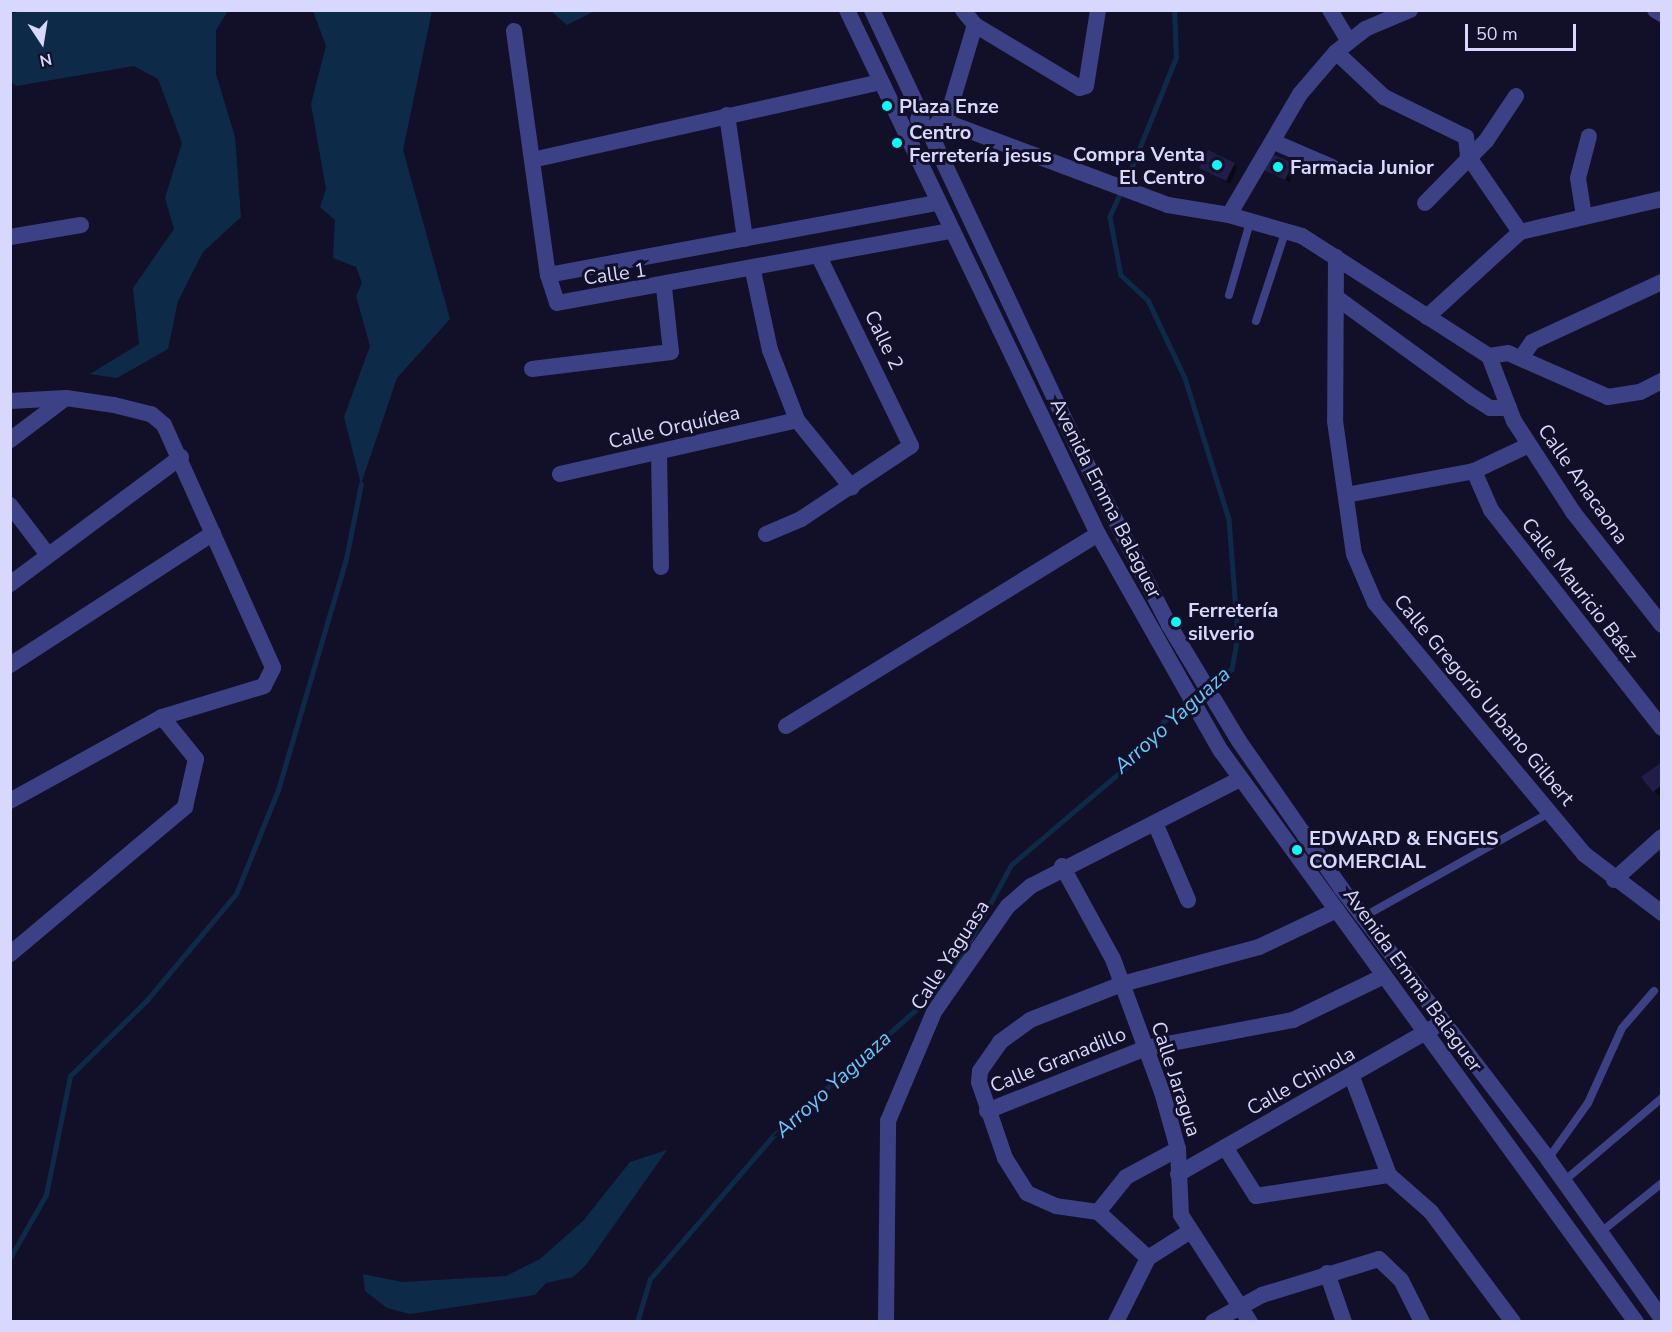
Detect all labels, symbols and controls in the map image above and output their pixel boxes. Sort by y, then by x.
north arrow [12,12,72,72]
scale bar [1468,12,1579,50]
text: 50 m [1476,22,1518,46]
text: N [38,48,54,72]
place label: Plaza Enze [899,94,999,118]
marker: Plaza Enze [880,99,894,113]
place label: Centro Ferretería jesus [909,120,1052,167]
marker: Centro Ferretería jesus [890,136,904,150]
place label: Compra Venta El Centro [1073,142,1205,189]
place label: Farmacia Junior [1290,155,1434,179]
marker: Compra Venta El Centro [1210,158,1224,172]
marker: Farmacia Junior [1271,160,1285,174]
street label: Calle 1 [582,258,648,290]
street label: Calle 2 [859,306,909,374]
street label: Avenida Emma Balaguer [1045,394,1167,602]
street label: Calle Orquídea [606,400,742,454]
street label: Calle Anacaona [1533,420,1633,548]
street label: Calle Mauricio Báez [1516,513,1644,667]
street label: Calle Gregorio Urbano Gilbert [1389,590,1579,810]
place label: Ferretería silverio [1188,598,1278,645]
marker: Ferretería silverio [1169,615,1183,629]
water label: Arroyo Yaguaza [1109,661,1235,779]
place label: EDWARD & ENGElS COMERCIAL [1309,826,1499,873]
marker: EDWARD & ENGElS COMERCIAL [1290,843,1304,857]
street label: Avenida Emma Balaguer [1338,883,1488,1077]
street label: Calle Yaguasa [906,896,994,1014]
street label: Calle Jaragua [1146,1018,1206,1140]
street label: Calle Granadillo [986,1022,1130,1098]
water label: Arroyo Yaguaza [770,1025,896,1143]
street label: Calle Chinola [1243,1041,1359,1121]

